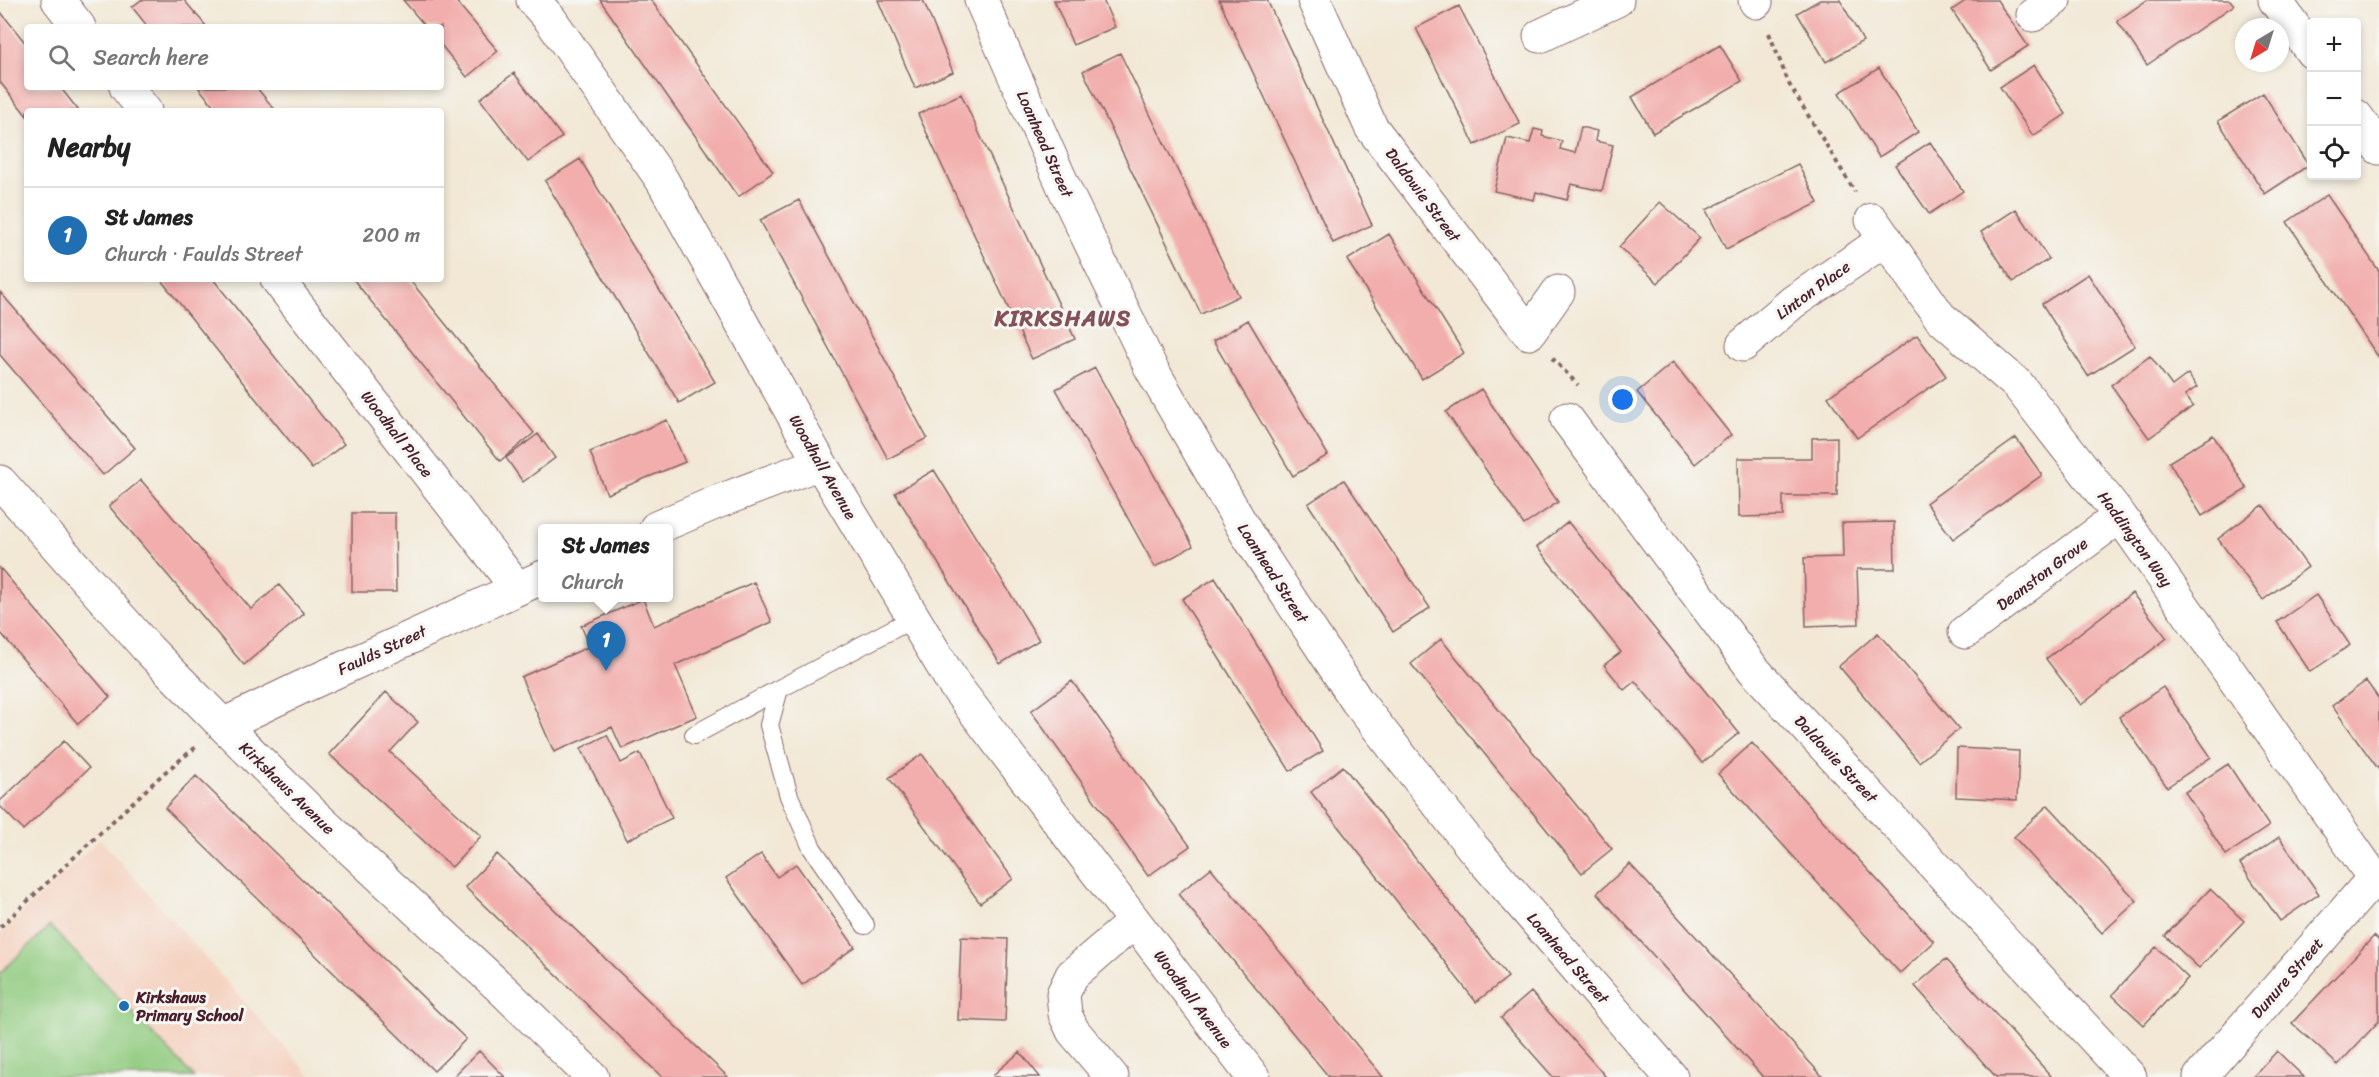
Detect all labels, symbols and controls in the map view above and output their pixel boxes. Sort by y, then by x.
north arrow [2235,18,2289,72]
map controls [2307,18,2361,180]
button: + [2307,18,2361,72]
search box [24,24,444,90]
text: Search here [93,38,209,77]
icon: search [45,41,78,74]
button: − [2307,72,2361,126]
street label: Loanhead Street [1008,86,1082,203]
text: Nearby [48,124,130,170]
button: locate [2307,126,2361,180]
street label: Daldowie Street [1378,141,1469,249]
text: St James [105,198,193,237]
text: 1 [63,218,72,253]
text: 200 m [363,218,420,253]
text: Church · Faulds Street [105,237,303,272]
street label: Linton Place [1769,253,1857,327]
district label: KIRKSHAWS [994,299,1131,338]
street label: Woodhall Place [353,384,441,484]
your location [1608,385,1637,414]
street label: Woodhall Avenue [781,409,865,526]
street label: Haddington Way [2090,484,2181,594]
street label: Loanhead Street [1230,517,1317,630]
popup [538,524,673,602]
text: St James [562,526,649,565]
street label: Deanston Grove [1990,530,2094,618]
text: Church [562,565,624,600]
street label: Faulds Street [333,616,432,683]
pin: 1 [586,622,626,671]
street label: Daldowie Street [1787,708,1885,810]
street label: Kirkshaws Avenue [232,734,342,842]
street label: Loanhead Street [1519,905,1617,1011]
street label: Dunure Street [2243,931,2331,1025]
street label: Woodhall Avenue [1146,943,1240,1055]
place label: Kirkshaws Primary School [135,983,245,1030]
marker: Kirkshaws Primary School [117,999,131,1013]

